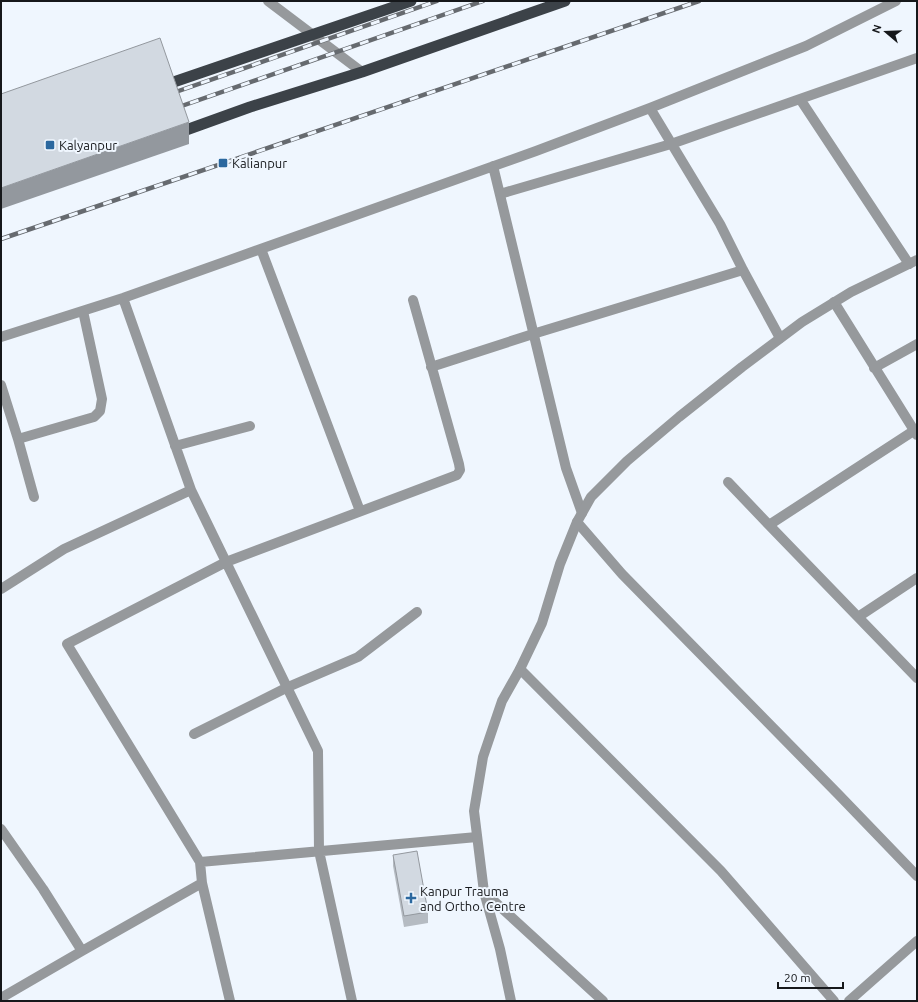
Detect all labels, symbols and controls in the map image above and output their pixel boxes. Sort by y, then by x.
north arrow [866,12,906,52]
text: N [870,23,884,35]
place label: Kalyanpur [59,138,117,152]
marker: Kalyanpur [44,139,56,151]
place label: Kalianpur [232,156,287,170]
marker: Kalianpur [217,157,229,169]
place label: Kanpur Trauma and Ortho. Centre [420,884,526,913]
marker: Kanpur Trauma and Ortho. Centre [405,892,417,904]
scale bar [778,964,843,990]
text: 20 m [784,971,811,984]

